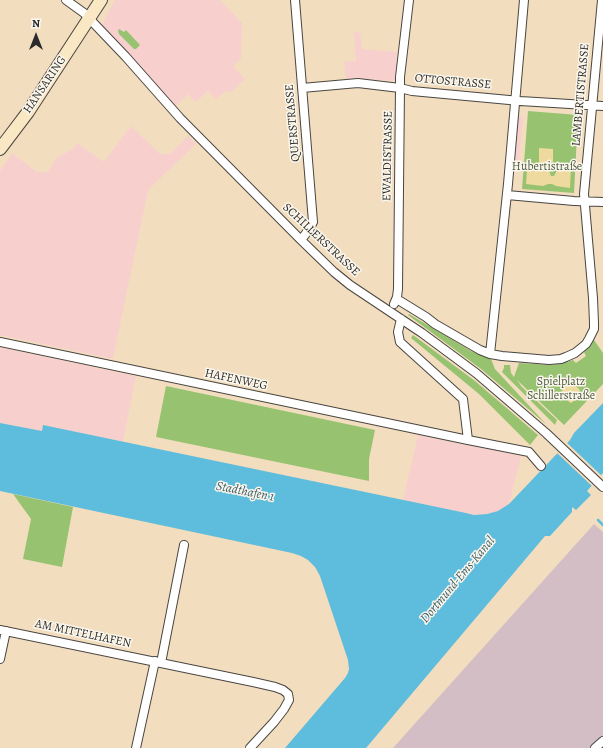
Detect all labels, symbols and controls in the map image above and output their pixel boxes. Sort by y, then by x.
north arrow [16,16,56,56]
text: N [32,16,40,31]
street label: LAMBERTISTRASSE [569,43,593,147]
street label: HANSARING [21,54,69,116]
street label: OTTOSTRASSE [414,71,492,93]
street label: QUERSTRASSE [282,84,304,162]
street label: EWALDISTRASSE [380,111,396,201]
park label: Hubertistraße [512,160,582,174]
street label: SCHILLERSTRASSE [279,200,363,280]
street label: HAFENWEG [203,366,269,394]
park label: Spielplatz Schillerstraße [527,375,595,403]
water label: Stadthafen 1 [215,479,275,505]
water label: Dortmund-Ems-Kanal [417,534,499,626]
street label: AM MITTELHAFEN [34,617,132,651]

